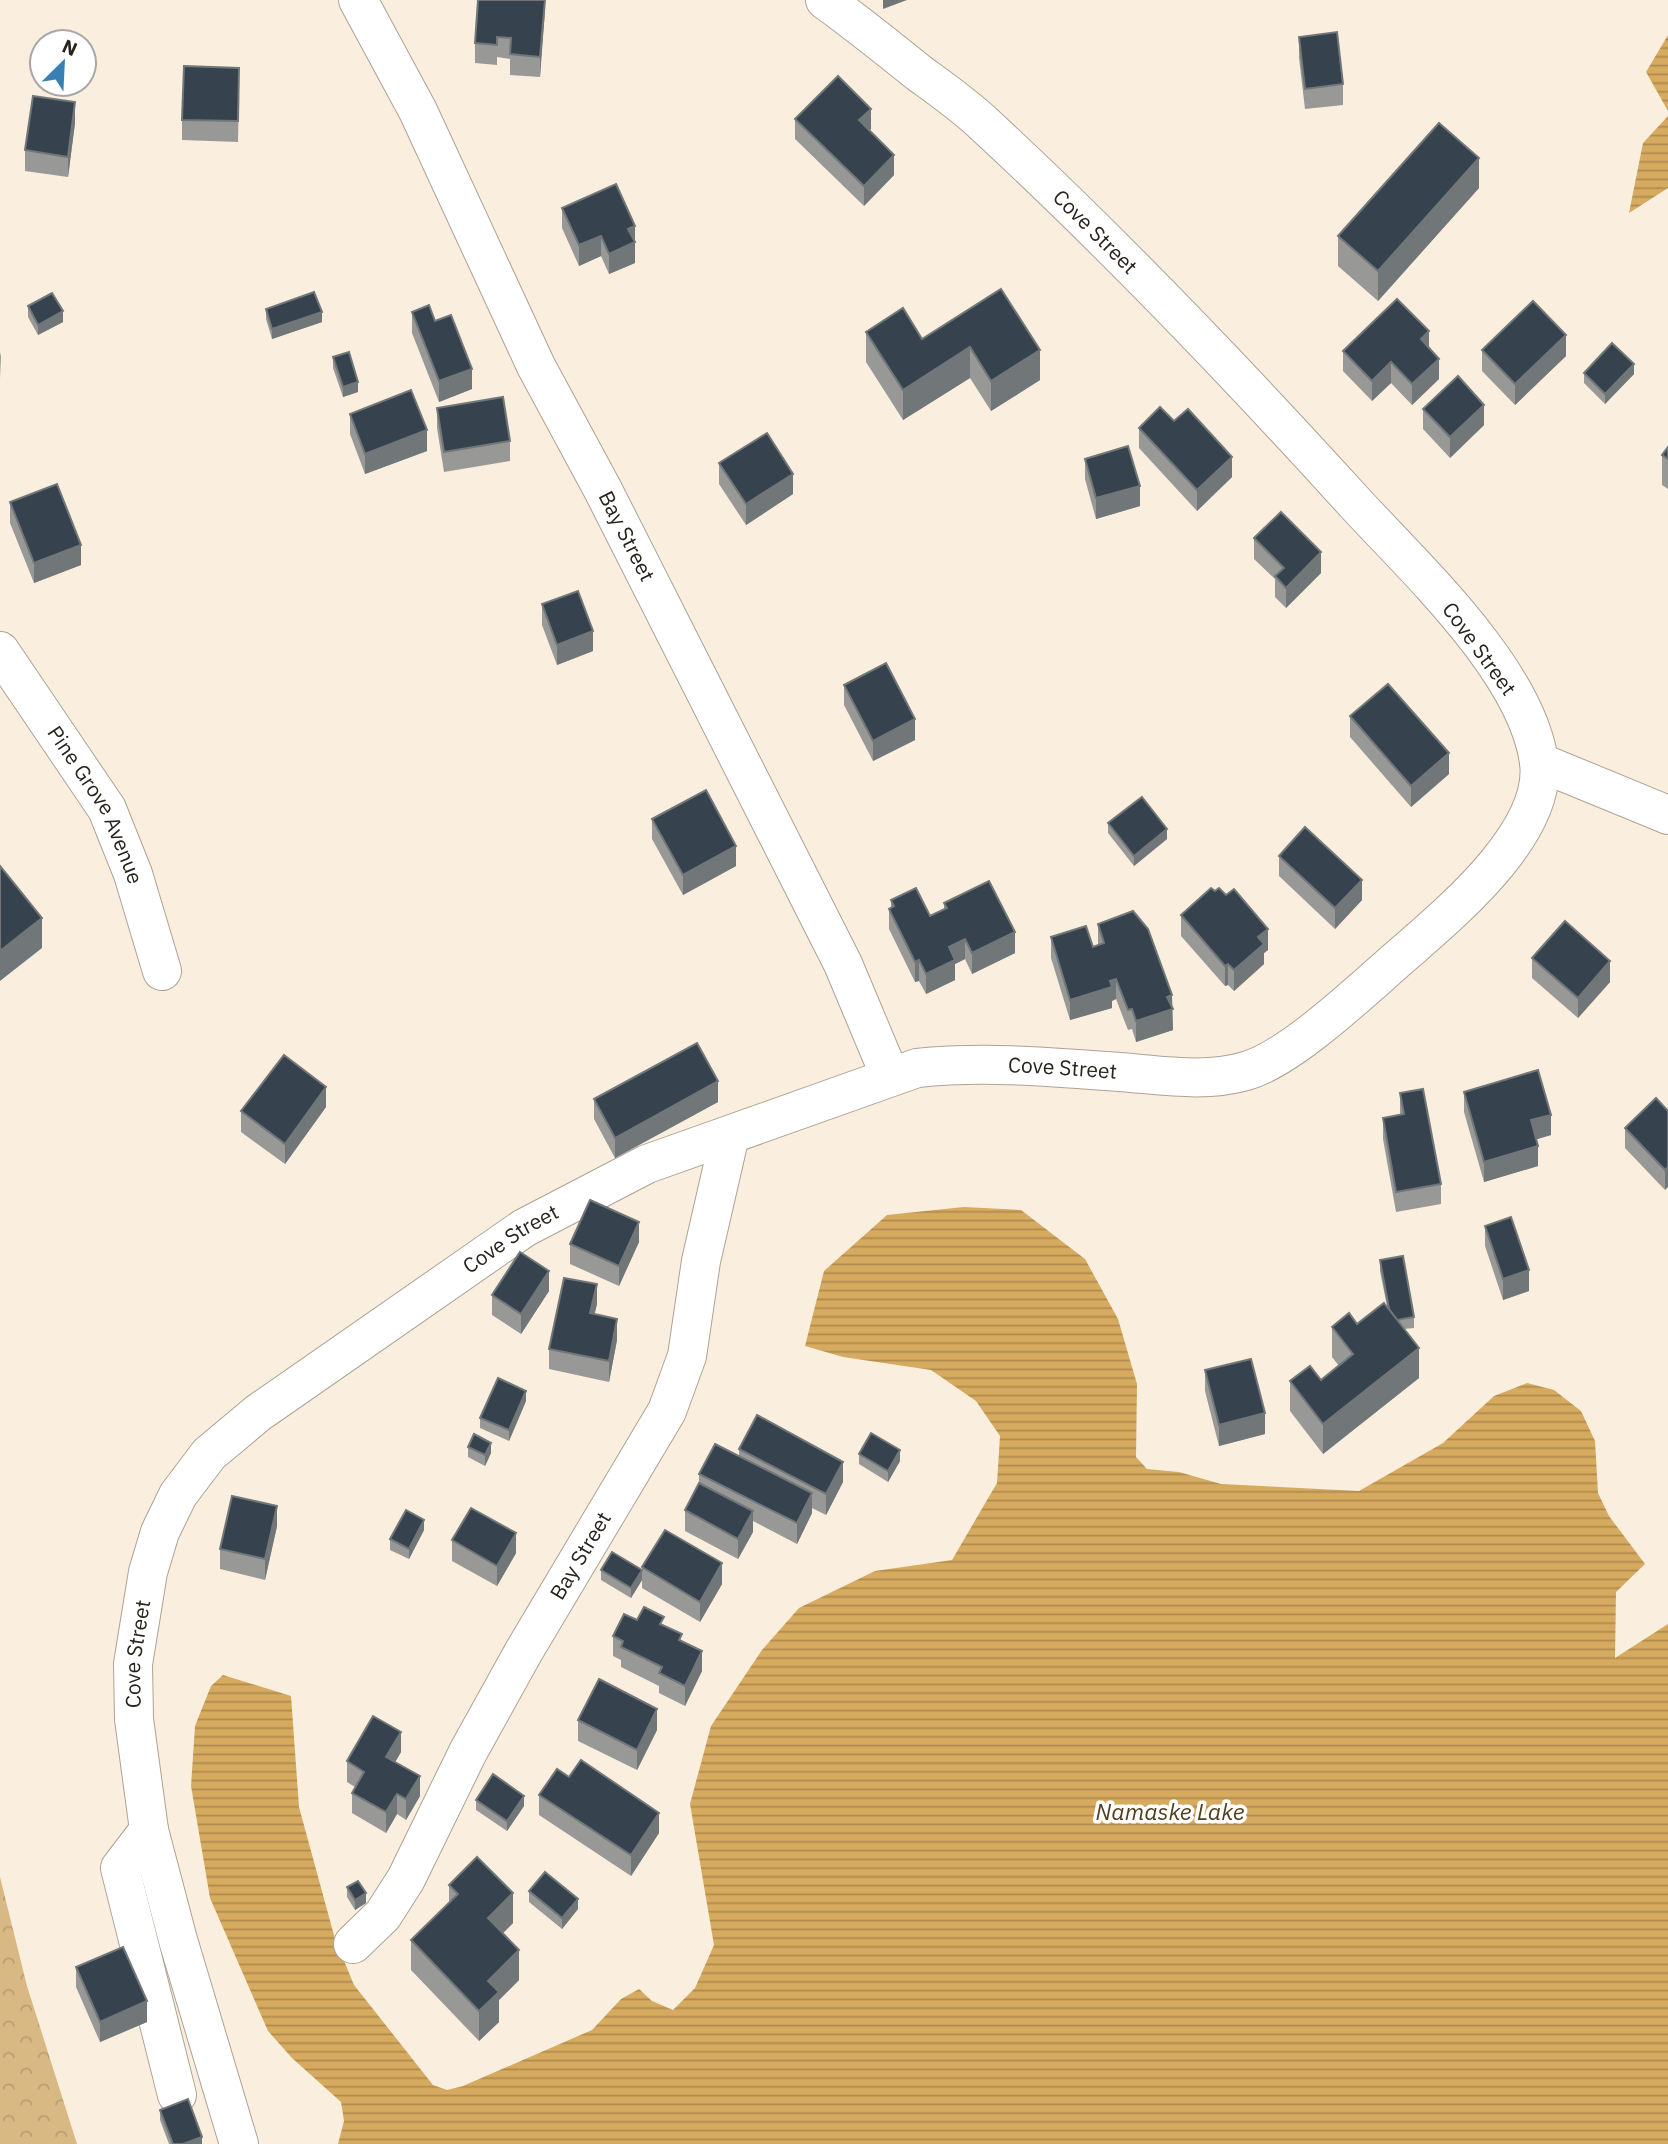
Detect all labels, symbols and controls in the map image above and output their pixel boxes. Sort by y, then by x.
north arrow [28,28,98,98]
text: N [59,34,81,61]
street label: Cove Street [1047,183,1144,280]
street label: Bay Street [593,486,662,586]
street label: Cove Street [1436,596,1523,701]
street label: Pine Grove Avenue [42,720,150,887]
street label: Cove Street [1008,1050,1118,1085]
street label: Cove Street [457,1197,563,1280]
street label: Bay Street [543,1506,617,1605]
street label: Cove Street [118,1598,156,1708]
water label: Namaske Lake [1096,1796,1245,1826]

